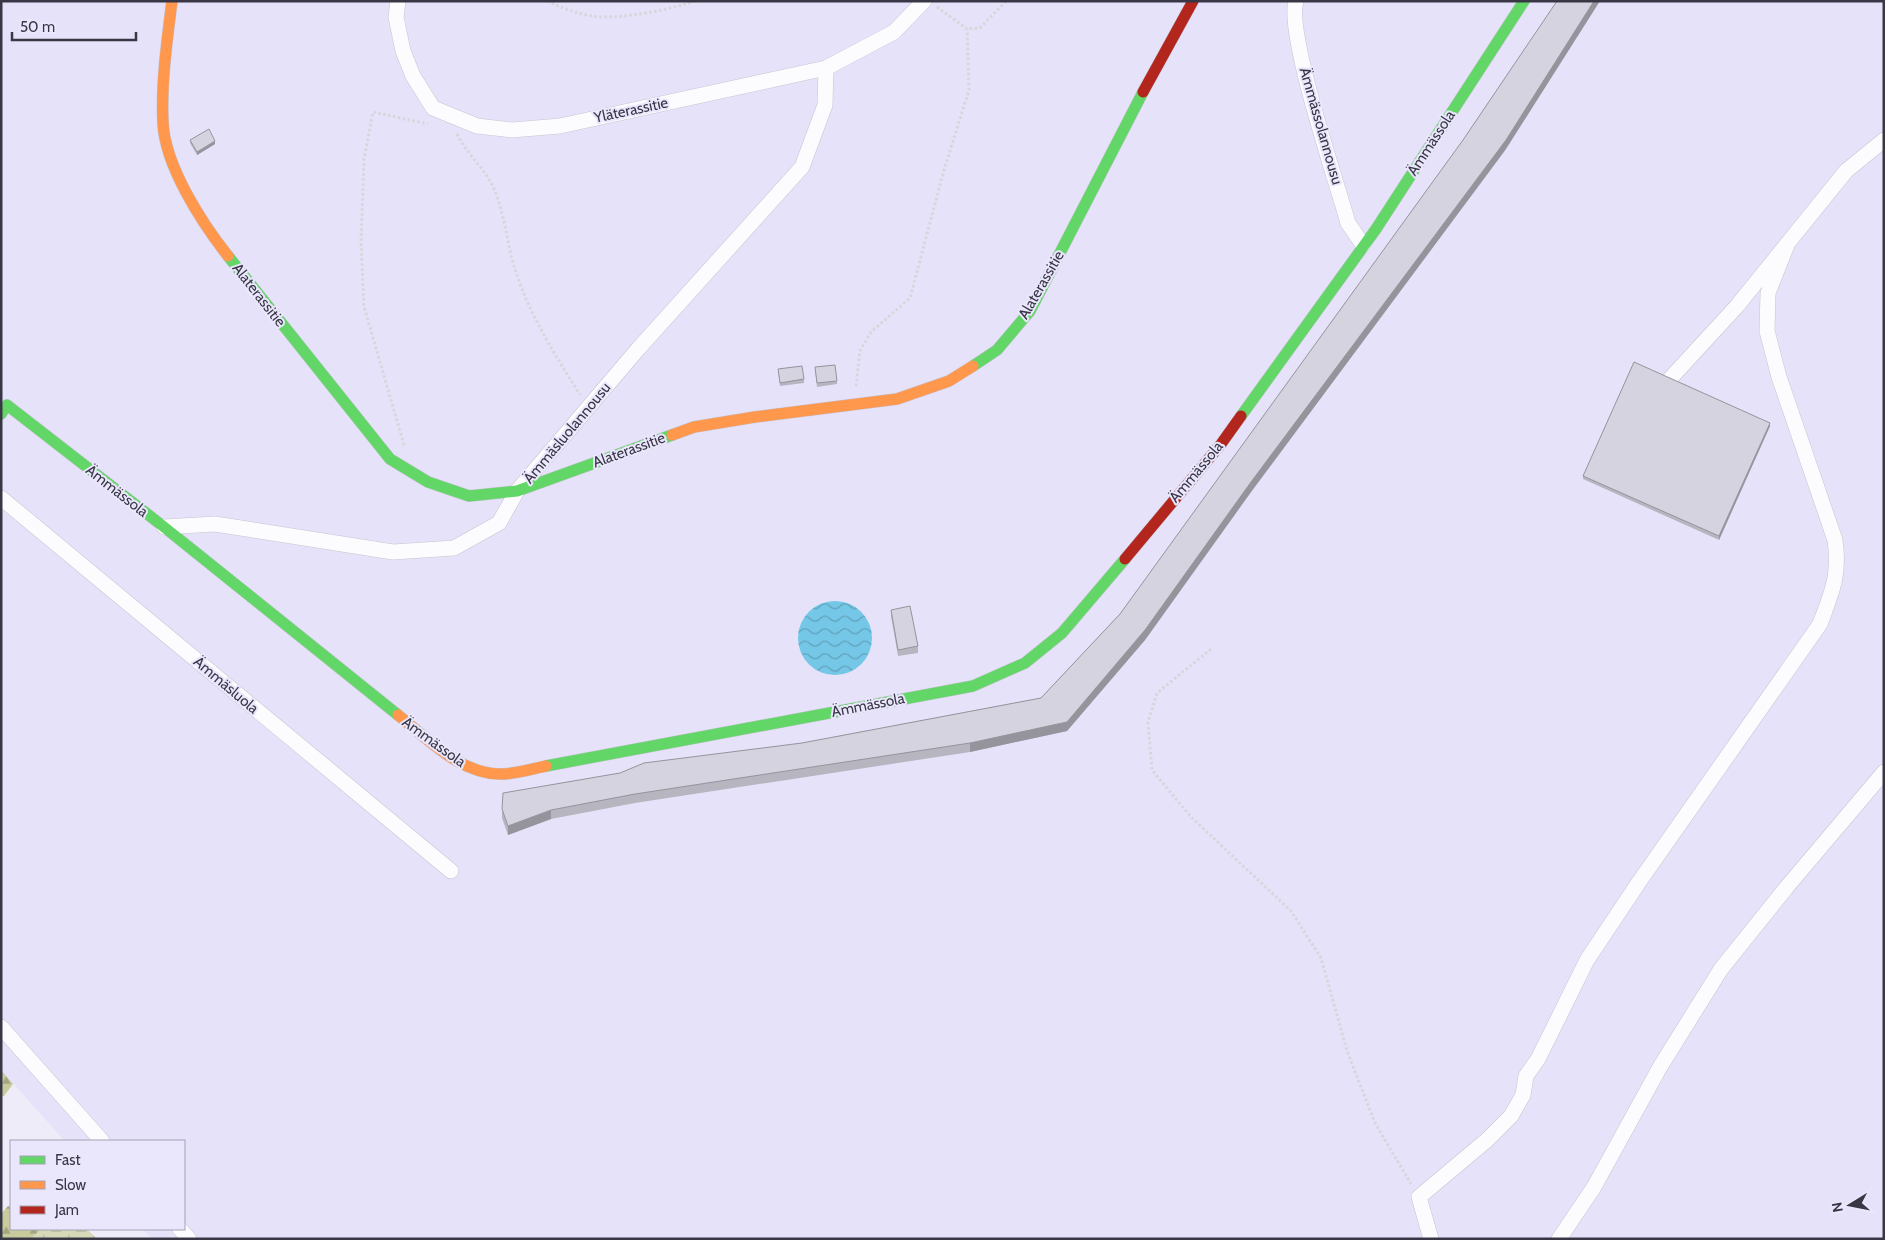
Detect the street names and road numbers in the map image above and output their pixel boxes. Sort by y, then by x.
street label: Ämmässolannousu [1296,65,1346,187]
street label: Yläterassitie [591,93,670,127]
street label: Ämmässola [1403,106,1459,179]
street label: Alaterassitie [1014,247,1068,322]
street label: Alaterassitie [229,260,290,331]
street label: Ämmäsluolannousu [520,379,614,487]
street label: Alaterassitie [590,428,668,471]
street label: Ämmässola [1165,437,1227,506]
street label: Ämmässola [82,461,152,521]
street label: Ämmäsluola [190,653,263,718]
street label: Ämmässola [830,689,907,721]
street label: Ämmässola [399,713,470,772]

